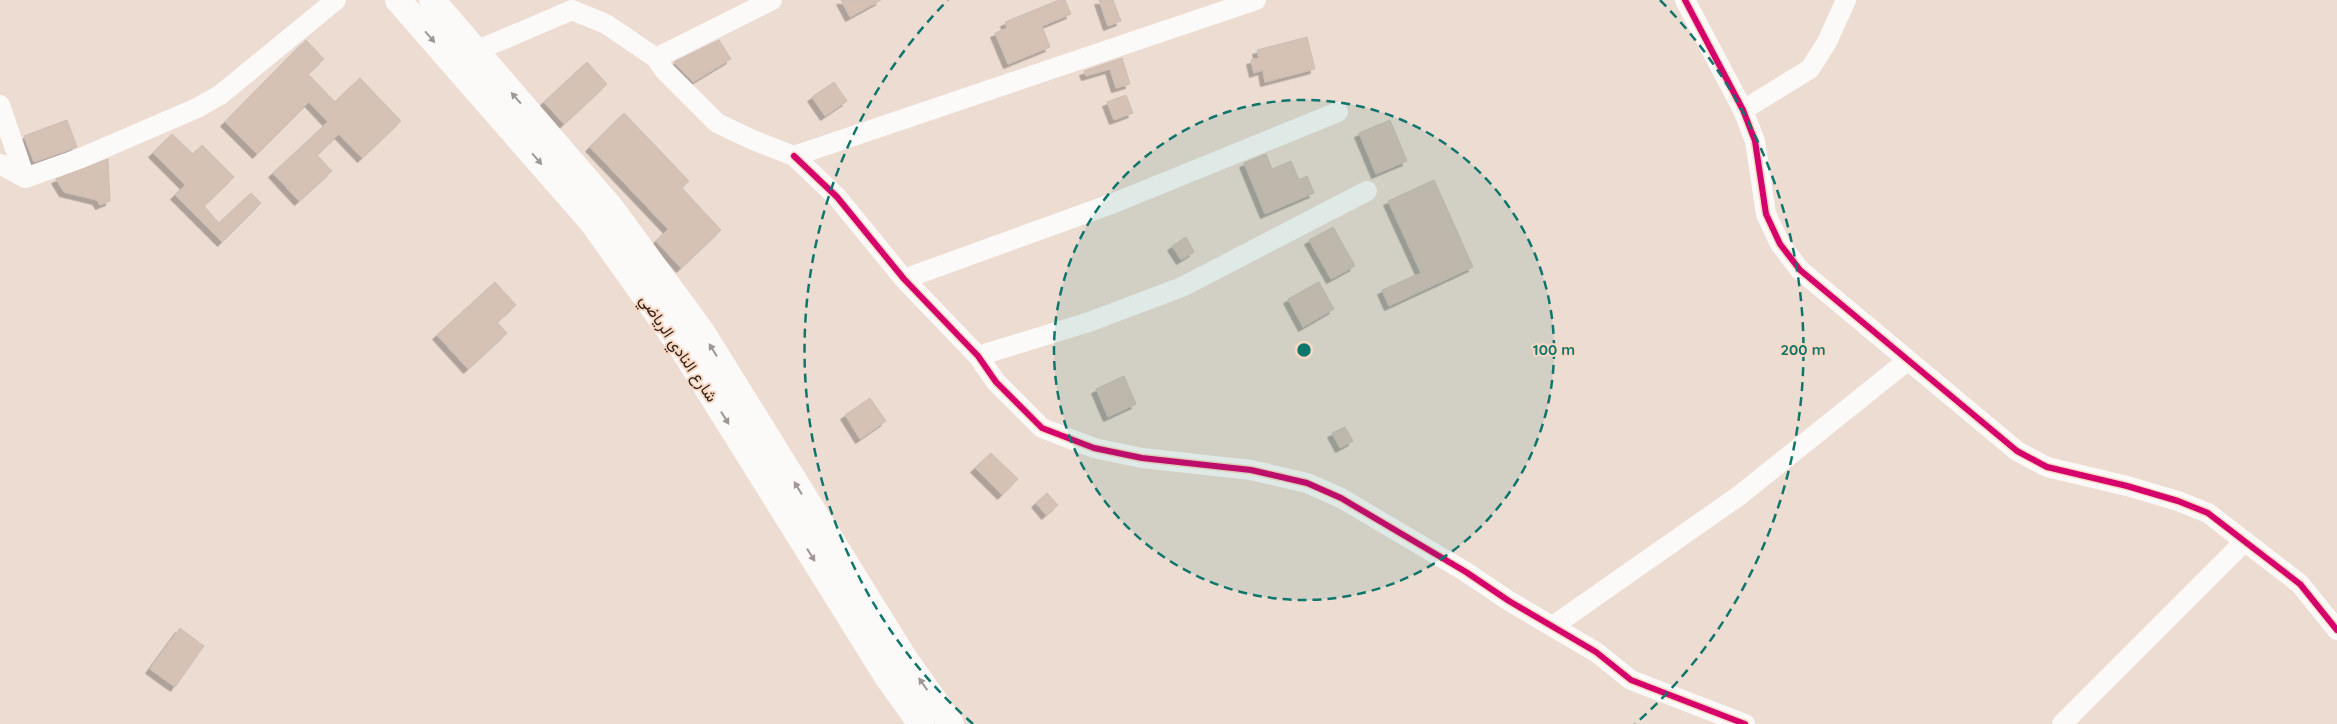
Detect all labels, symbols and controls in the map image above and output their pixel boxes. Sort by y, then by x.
one-way arrow [425,30,436,43]
one-way arrow [511,91,522,104]
one-way arrow [532,153,543,166]
street label: شارع النادي الرياضي [632,291,722,408]
text: 100 m [1533,340,1575,359]
text: 200 m [1781,340,1826,359]
centre of rings [1295,341,1313,359]
one-way arrow [708,343,717,357]
one-way arrow [721,411,730,424]
one-way arrow [793,482,802,495]
one-way arrow [807,549,816,562]
one-way arrow [918,677,928,691]

